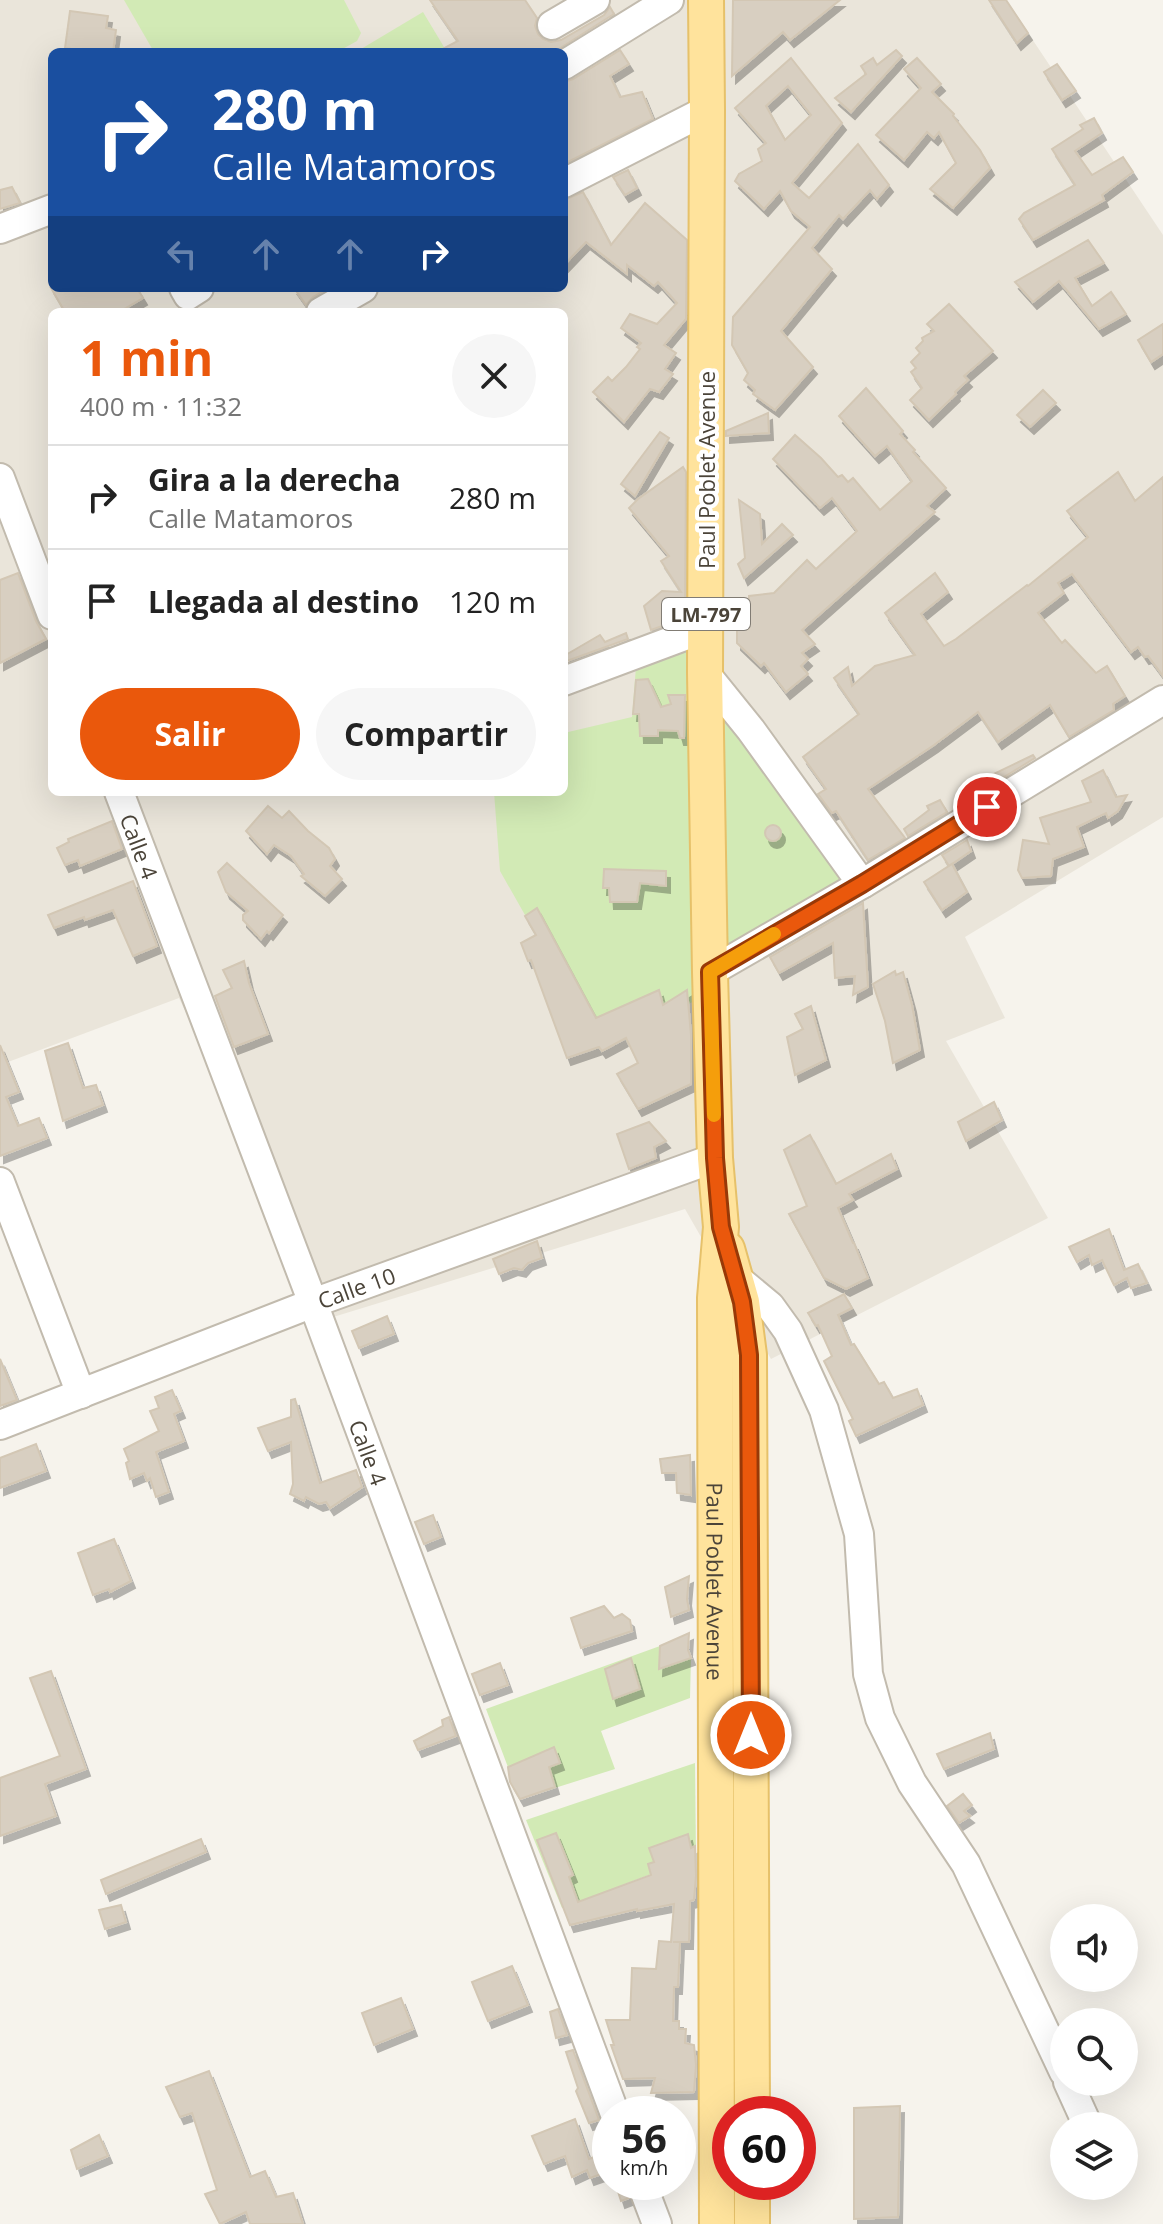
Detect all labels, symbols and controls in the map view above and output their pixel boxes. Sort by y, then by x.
text: 280 m [212,70,378,146]
icon: right [80,80,184,184]
text: Calle Matamoros [212,142,496,191]
icon: left [160,232,204,276]
icon: ahead [244,232,288,276]
icon: ahead [328,232,372,276]
icon: right [412,232,456,276]
text: 1 min [80,325,213,390]
button: close [452,334,536,418]
street label: Paul Poblet Avenue [691,371,721,569]
text: 400 m · 11:32 [80,388,242,424]
text: Gira a la derecha [148,459,401,500]
icon: right [80,475,124,519]
text: 280 m [449,477,536,518]
text: Calle Matamoros [148,500,353,536]
icon: arrive [80,579,124,623]
text: Llegada al destino [148,581,419,622]
text: 120 m [449,581,536,622]
road number: LM-797 [662,598,750,630]
button: Salir [80,688,300,780]
button: Compartir [316,688,536,780]
pin [953,773,1021,841]
icon: arrive [965,785,1009,829]
street label: Calle 4 [114,809,166,884]
street label: Calle 10 [313,1260,399,1315]
street label: Calle 4 [343,1415,395,1490]
street label: Paul Poblet Avenue [700,1482,731,1681]
position arrow [709,1693,793,1777]
map controls [1050,1904,1138,2200]
button: sound [1050,1904,1138,1992]
button: search [1050,2008,1138,2096]
speed limit sign: 60 [712,2096,816,2200]
text: 56 [621,2110,667,2165]
button: layers [1050,2112,1138,2200]
text: km/h [620,2154,668,2181]

